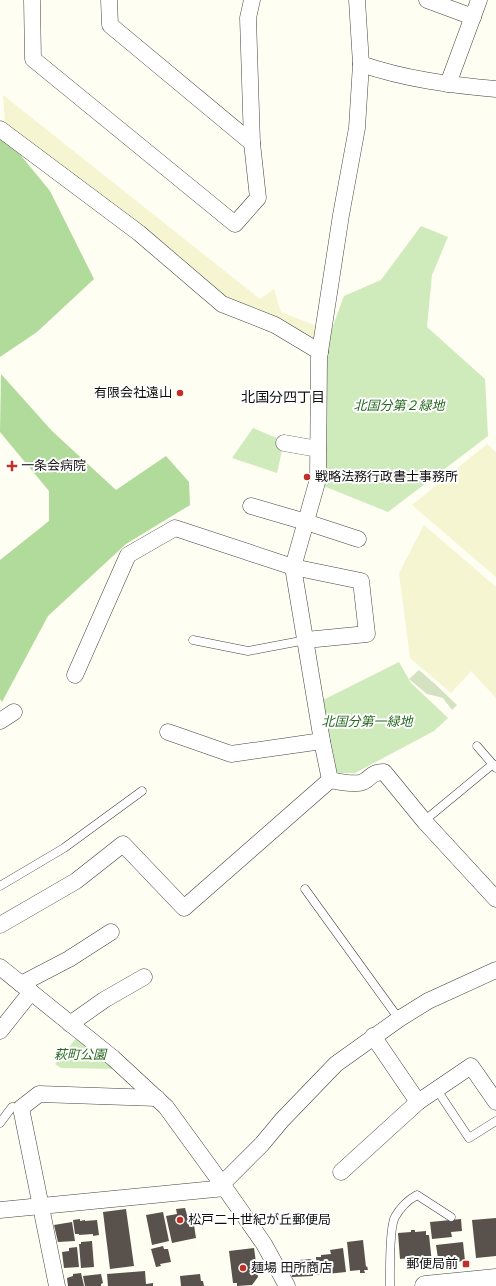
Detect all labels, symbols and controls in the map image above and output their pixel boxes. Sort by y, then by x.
place label: 有限会社遠山 [94,383,172,403]
district label: 北国分四丁目 [241,387,325,408]
marker: 有限会社遠山 [175,388,185,398]
park label: 北国分第２緑地 [353,396,446,416]
place label: 一条会病院 [21,456,86,476]
marker: 一条会病院 [6,460,18,472]
place label: 戦略法務行政書士事務所 [315,467,458,487]
marker: 戦略法務行政書士事務所 [302,472,312,482]
park label: 北国分第一緑地 [321,712,414,732]
park label: 萩町公園 [54,1045,108,1065]
place label: 松戸二十世紀が丘郵便局 [188,1210,331,1230]
marker: 松戸二十世紀が丘郵便局 [175,1215,185,1225]
place label: 郵便局前 [406,1254,458,1274]
place label: 麺場 田所商店 [251,1258,332,1278]
marker: 郵便局前 [461,1259,471,1269]
marker: 麺場 田所商店 [238,1263,248,1273]

